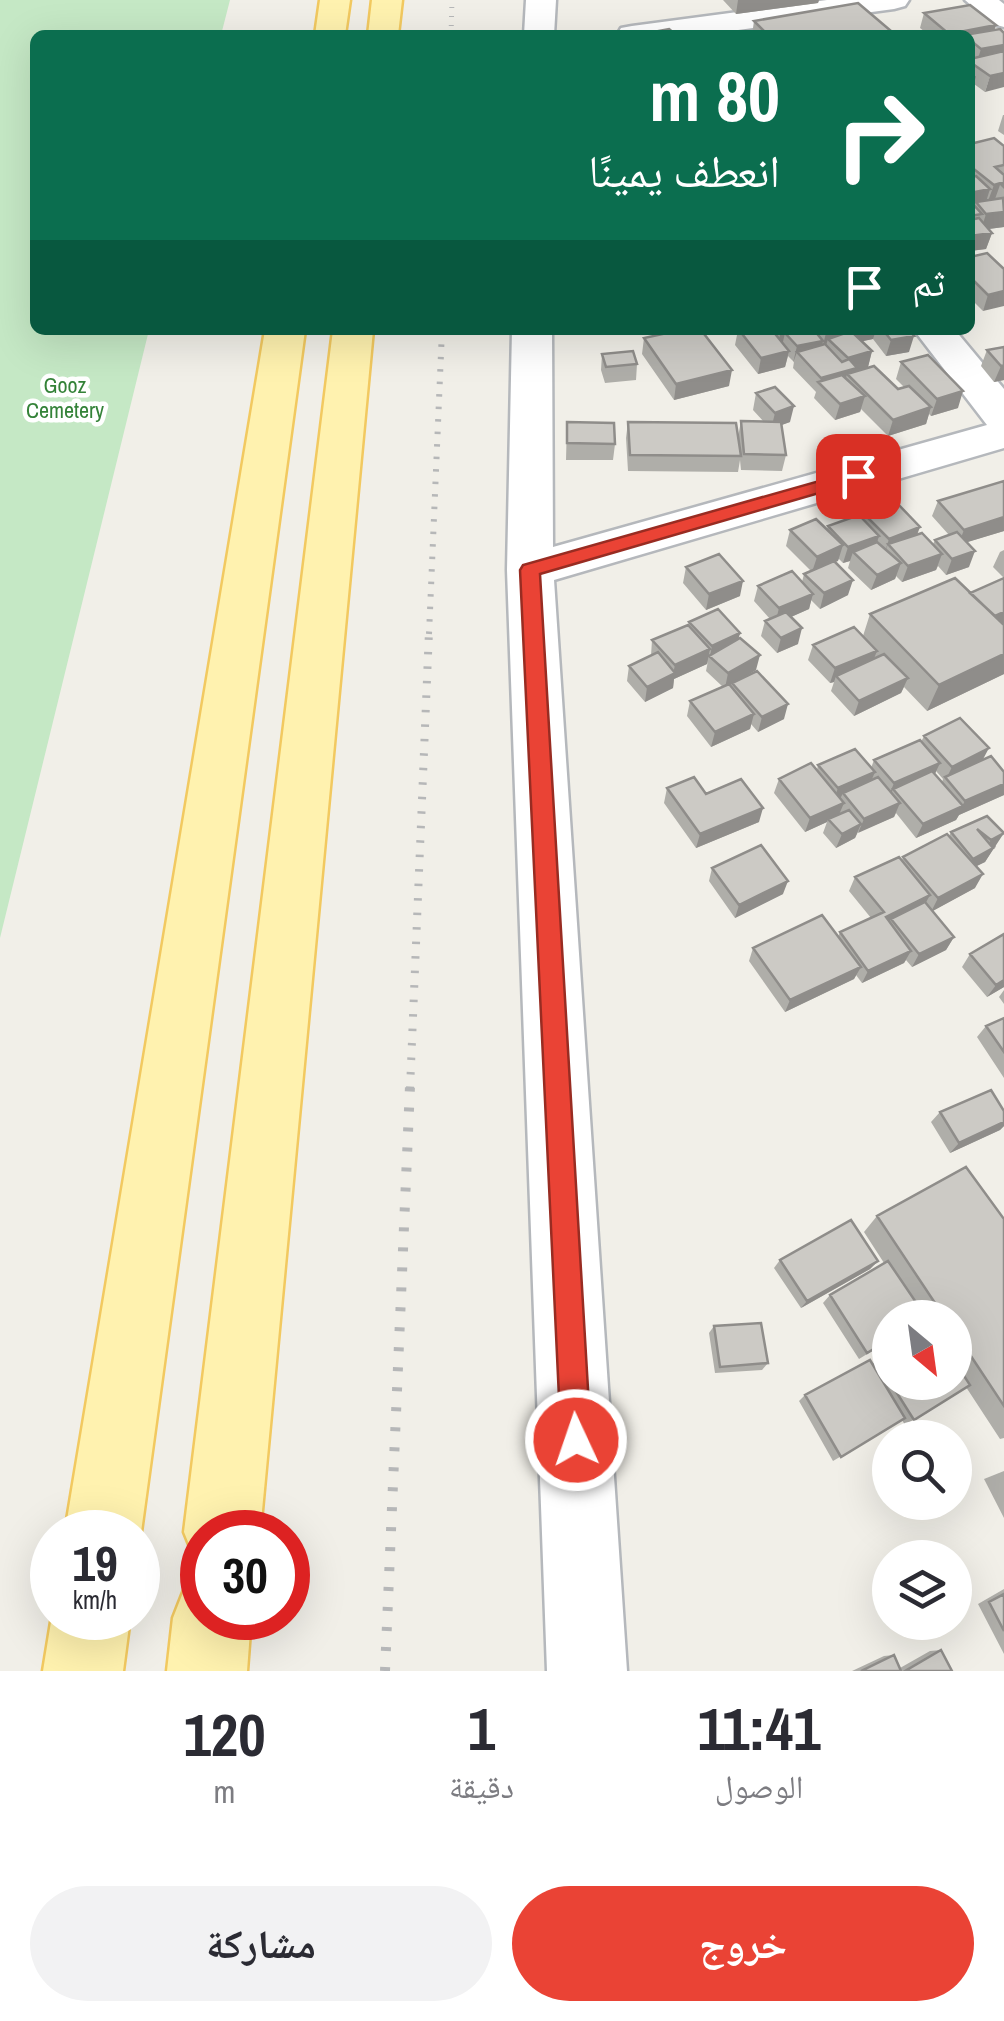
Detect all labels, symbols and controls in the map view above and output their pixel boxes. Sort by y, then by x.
text: 80 m [649,49,780,143]
icon: right [815,70,945,200]
text: انعطف يمينًا [588,140,780,201]
text: ثم [912,257,945,308]
icon: arrive [837,260,892,315]
park label: Gooz Cemetery [26,370,104,425]
pin [816,434,901,519]
icon: arrive [831,449,886,504]
north arrow [872,1300,972,1400]
map controls [872,1300,972,1640]
position arrow [524,1388,628,1492]
button: search [872,1420,972,1520]
speed limit sign: 30 [180,1510,310,1640]
text: 19 [72,1529,118,1597]
button: layers [872,1540,972,1640]
text: km/h [73,1583,117,1617]
text: 1 [468,1688,495,1769]
text: 11:41 [697,1688,821,1769]
text: 120 [183,1694,266,1775]
text: دقيقة [449,1765,514,1808]
text: الوصول [715,1765,803,1808]
text: m [214,1770,235,1813]
button: مشاركة [30,1886,492,2001]
button: خروج [512,1886,974,2001]

